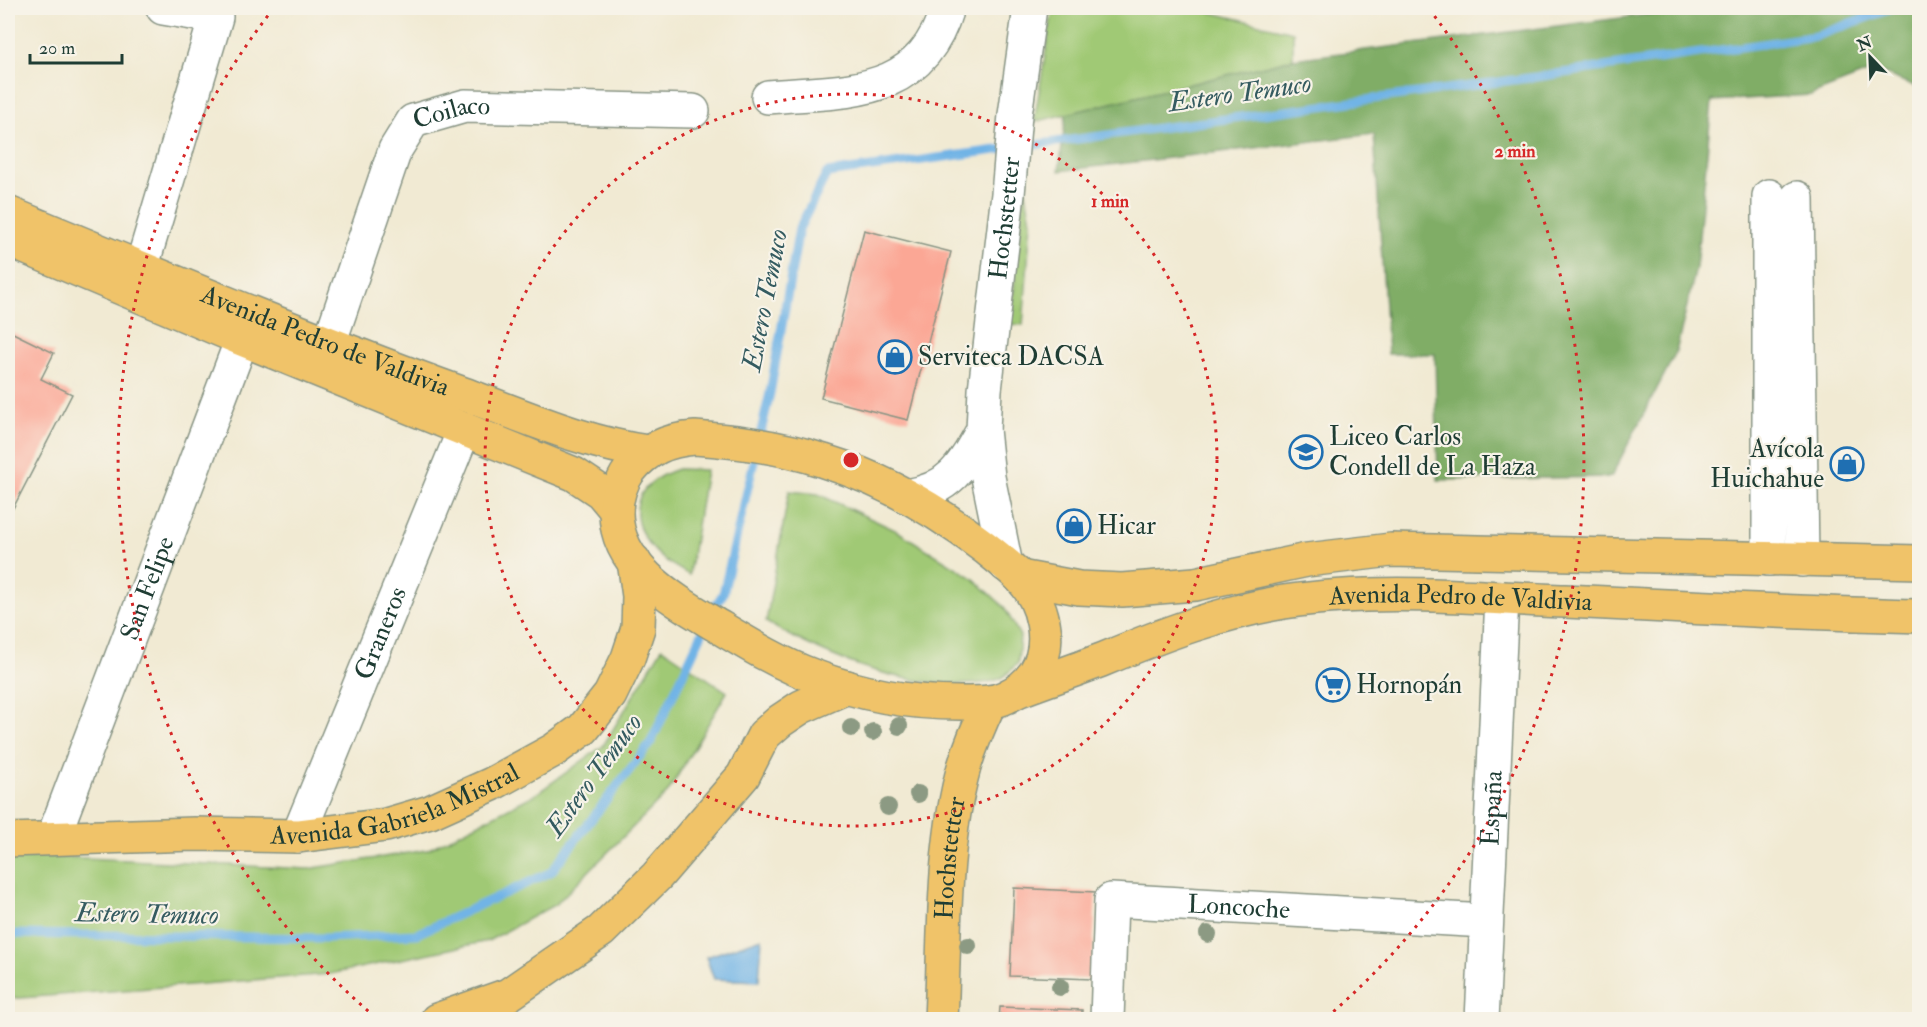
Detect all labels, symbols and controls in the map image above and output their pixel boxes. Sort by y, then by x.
scale bar [30,27,122,65]
north arrow [1840,27,1900,87]
text: N [1853,32,1876,57]
text: 20 m [39,37,75,60]
water label: Estero Temuco [1165,67,1313,120]
street label: Coilaco [409,90,491,136]
text: 2 min [1495,140,1536,163]
street label: Hochstetter [982,155,1027,281]
text: 1 min [1091,190,1130,213]
water label: Estero Temuco [735,226,795,376]
street label: Avenida Pedro de Valdivia [195,278,454,404]
shop icon: Serviteca DACSA [877,339,913,375]
place label: Serviteca DACSA [918,341,1105,373]
place label: Liceo Carlos Condell de La Haza [1329,421,1536,483]
place label: Avícola Huichahue [1710,433,1824,495]
school or university icon: Liceo Carlos Condell de La Haza [1288,434,1324,470]
shop icon: Avícola Huichahue [1829,446,1865,482]
centre of rings [841,450,861,470]
shop icon: Hicar [1056,508,1092,544]
place label: Hicar [1097,510,1156,542]
street label: San Felipe [113,532,182,645]
street label: Avenida Pedro de Valdivia [1327,578,1594,618]
street label: Graneros [348,582,414,685]
supermarket icon: Hornopán [1315,667,1351,703]
place label: Hornopán [1356,669,1462,702]
water label: Estero Temuco [537,707,650,844]
street label: Avenida Gabriela Mistral [269,756,525,852]
street label: España [1474,769,1510,847]
street label: Hochstetter [928,794,973,920]
street label: Loncoche [1187,888,1291,926]
water label: Estero Temuco [73,896,219,932]

